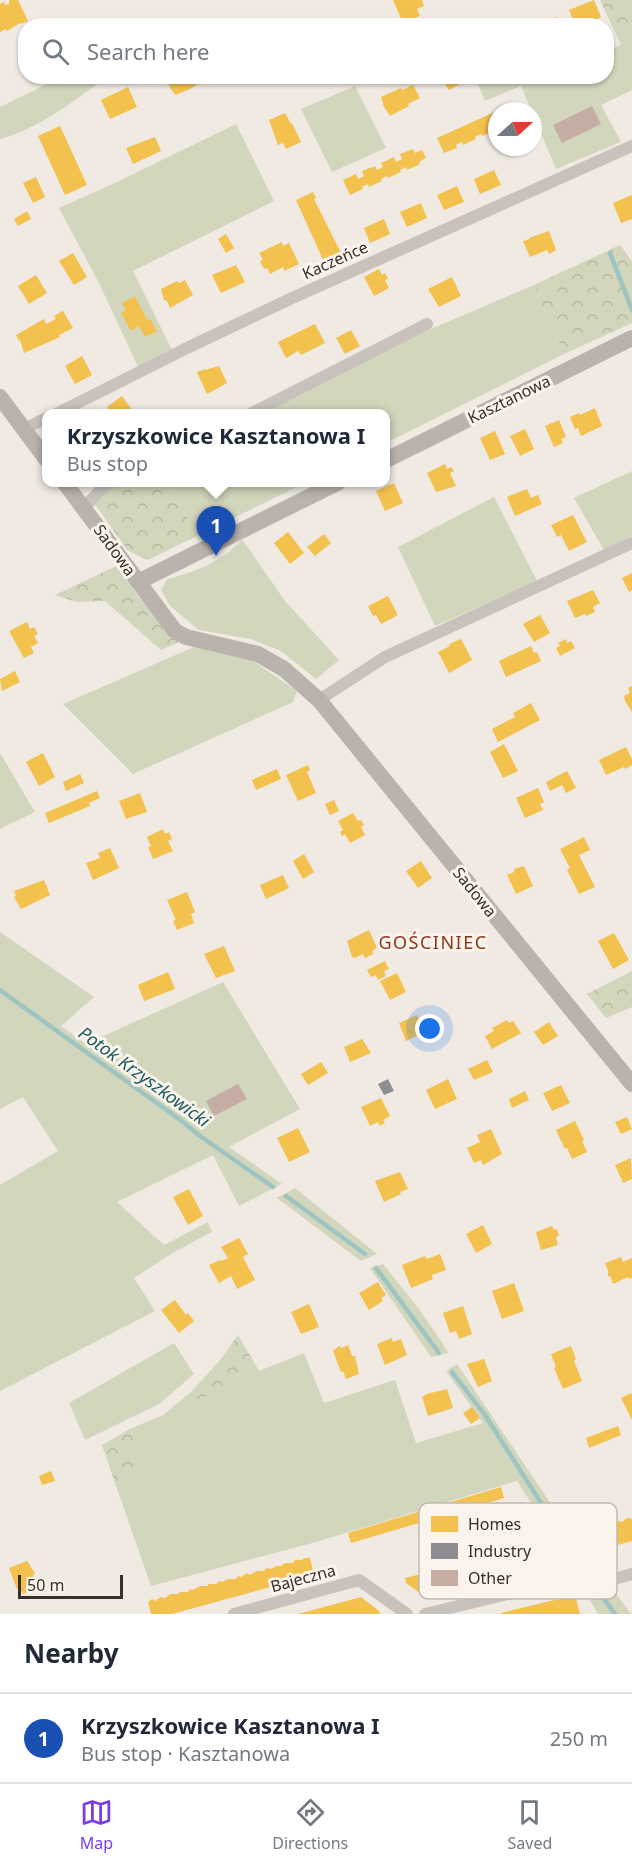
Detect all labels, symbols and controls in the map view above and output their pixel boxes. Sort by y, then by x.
search box [18,18,614,84]
icon: search [39,35,72,68]
text: Search here [87,36,209,66]
north arrow [488,102,542,156]
street label: Kaczeńce [299,236,371,284]
street label: Kasztanowa [464,369,554,429]
popup [42,409,390,487]
text: Krzyszkowice Kasztanowa I [67,420,365,450]
text: Bus stop [67,450,148,477]
pin: 1 [196,506,236,556]
street label: Sadowa [89,520,141,580]
street label: Sadowa [448,862,502,922]
district label: GOŚCINIEC [378,930,488,954]
your location [415,1014,444,1043]
water label: Potok Krzyszkowicki [74,1020,216,1132]
legend [419,1503,617,1599]
text: Homes [468,1513,521,1535]
text: Industry [468,1540,532,1562]
street label: Bajeczna [268,1559,338,1597]
text: Other [468,1567,512,1589]
scale bar [18,1572,123,1600]
text: 50 m [27,1574,64,1596]
text: Nearby [24,1635,119,1671]
text: Krzyszkowice Kasztanowa I [81,1710,380,1740]
text: 1 [38,1725,49,1752]
text: 250 m [550,1725,608,1752]
text: Bus stop · Kasztanowa [81,1740,290,1767]
tab: Map [80,1796,113,1854]
tab: Directions [272,1796,348,1854]
tab: Saved [508,1796,552,1854]

